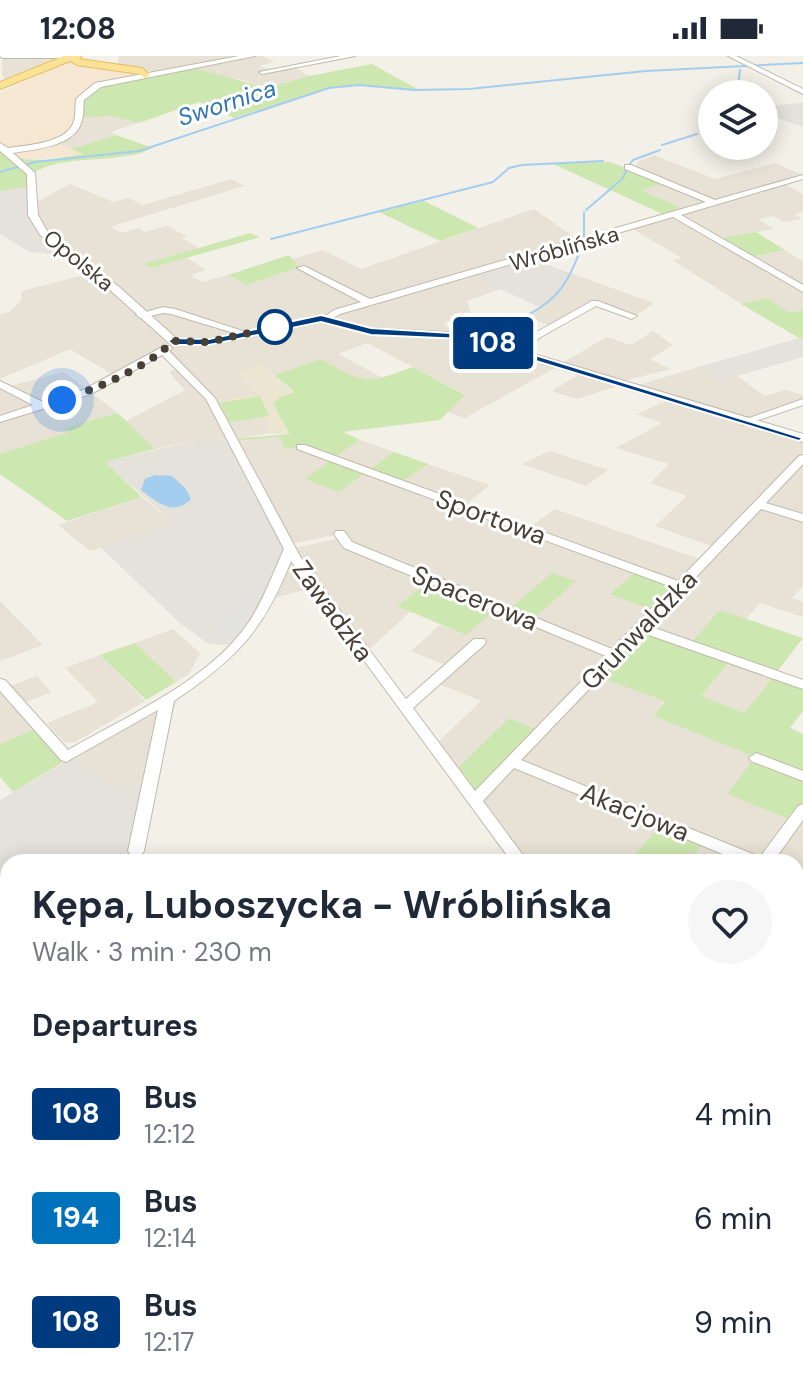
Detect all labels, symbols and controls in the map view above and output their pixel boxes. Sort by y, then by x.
text: 12:08 [40,9,116,48]
water label: Swornica [174,72,280,133]
map controls [698,80,778,160]
button: layers [698,80,778,160]
street label: Wróblińska [506,219,622,278]
street label: Opolska [37,223,120,298]
unlabelled marker [258,310,292,344]
line badge: 108 [447,317,539,369]
text: 108 [469,324,517,361]
your location [42,380,82,420]
street label: Sportowa [431,481,551,553]
street label: Zawadzka [285,554,381,668]
street label: Spacerowa [407,557,543,639]
street label: Grunwaldzka [573,563,705,697]
street label: Akacjowa [576,775,694,849]
text: Kępa, Luboszycka - Wróblińska [32,880,612,930]
button: heart [688,880,772,964]
text: Walk · 3 min · 230 m [32,935,272,969]
text: Departures [32,1006,198,1045]
text: Bus [144,1078,198,1117]
text: 108 [52,1095,100,1132]
text: 4 min [695,1095,772,1134]
text: 12:12 [144,1117,195,1151]
text: Bus [144,1182,198,1221]
text: 194 [53,1199,99,1236]
text: 6 min [694,1199,772,1238]
text: 12:14 [144,1221,196,1255]
text: Bus [144,1286,198,1325]
text: 108 [52,1303,100,1340]
text: 9 min [694,1303,772,1342]
text: 12:17 [144,1325,194,1359]

